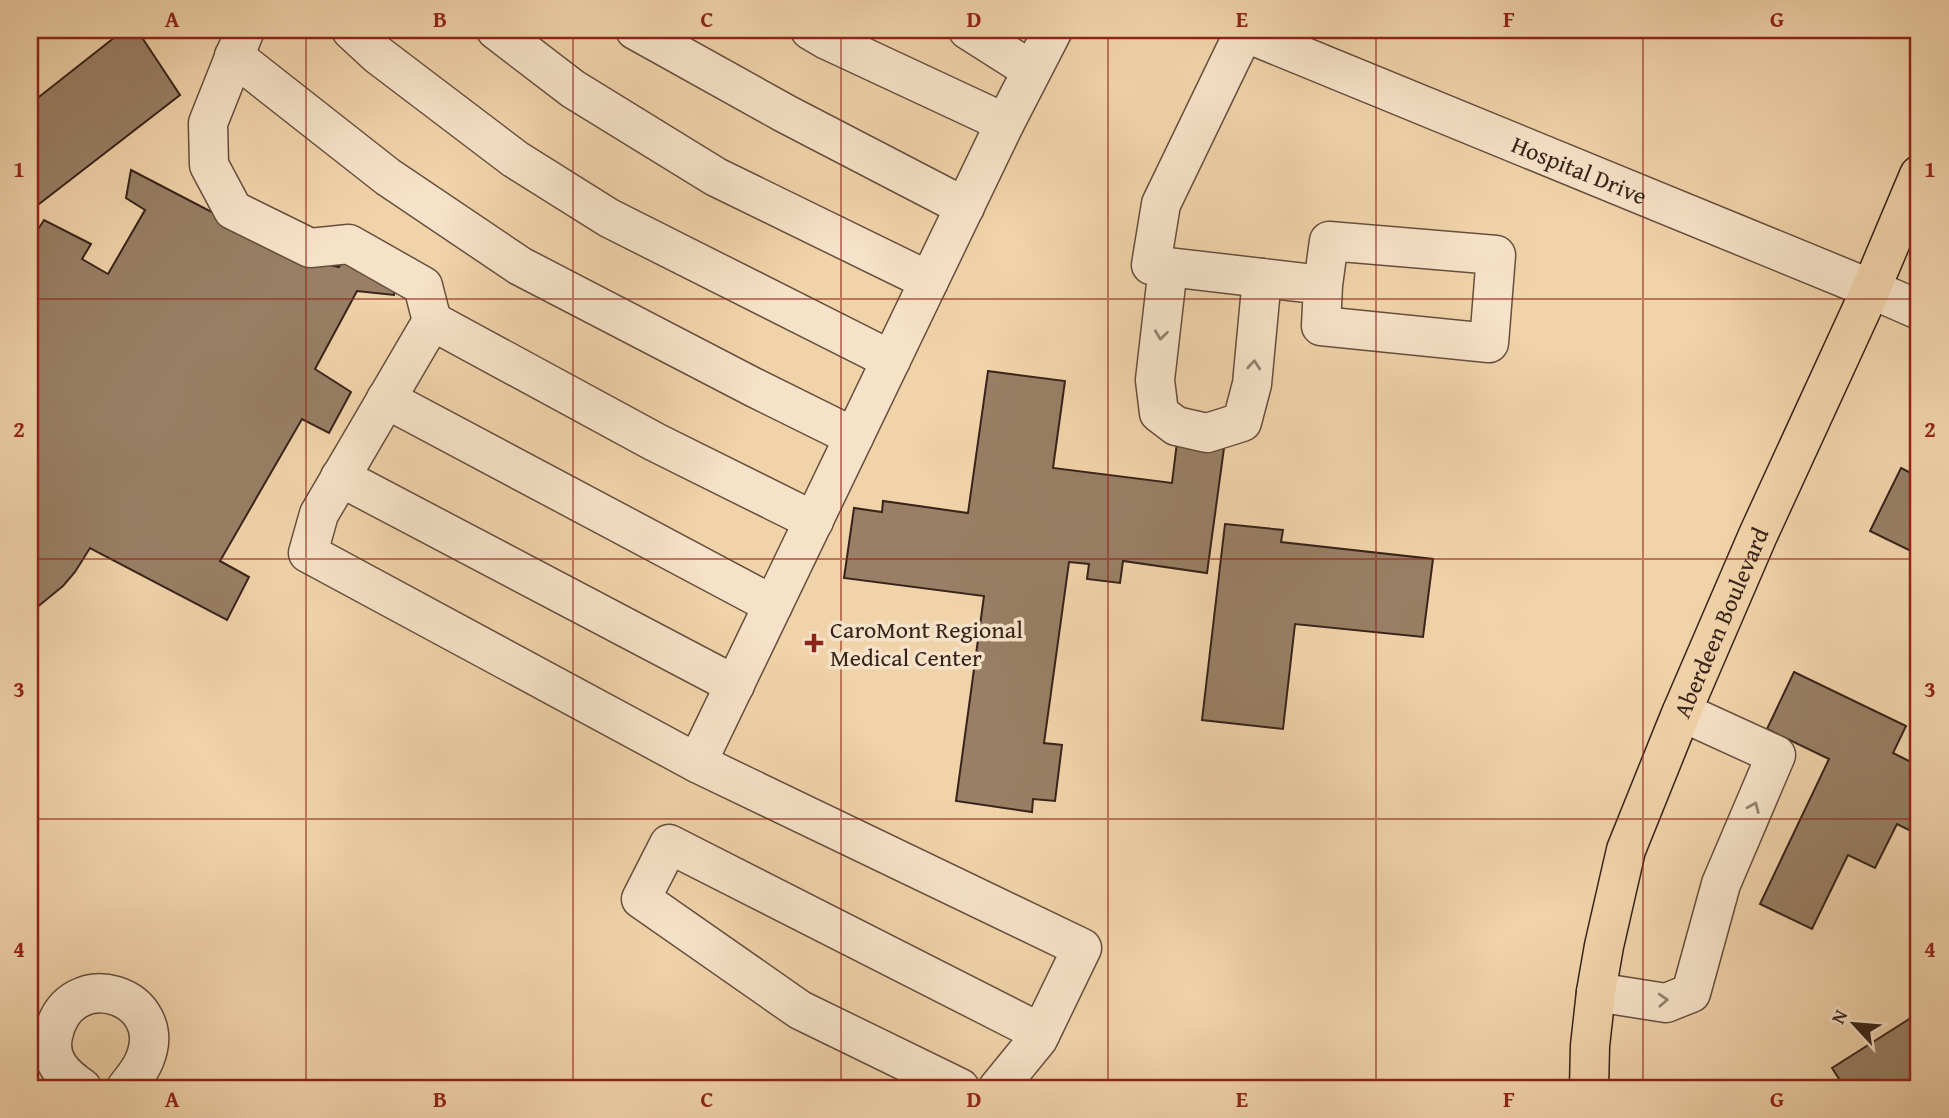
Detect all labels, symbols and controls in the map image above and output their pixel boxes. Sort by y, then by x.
text: A [165,2,180,35]
text: B [433,2,447,35]
text: C [700,2,714,35]
text: D [967,2,982,35]
text: E [1236,2,1248,35]
text: F [1503,2,1515,35]
text: G [1770,2,1784,35]
street label: Hospital Drive [1507,126,1652,213]
text: 1 [13,152,25,185]
text: 1 [1924,152,1936,185]
one-way arrow [1153,329,1168,341]
one-way arrow [1246,359,1261,370]
text: 2 [13,412,25,445]
text: 2 [1924,412,1936,445]
street label: Aberdeen Boulevard [1664,521,1777,723]
place label: CaroMont Regional Medical Center [830,612,1023,675]
marker: CaroMont Regional Medical Center [804,633,824,653]
text: 3 [13,672,25,705]
text: 3 [1924,672,1936,705]
one-way arrow [1746,801,1760,814]
text: 4 [13,932,25,965]
text: 4 [1924,932,1936,965]
north arrow [1820,988,1890,1058]
one-way arrow [1658,993,1669,1008]
text: N [1823,1004,1854,1028]
text: A [165,1082,180,1115]
text: B [433,1082,447,1115]
text: C [700,1082,714,1115]
text: D [967,1082,982,1115]
text: E [1236,1082,1248,1115]
text: F [1503,1082,1515,1115]
text: G [1770,1082,1784,1115]

